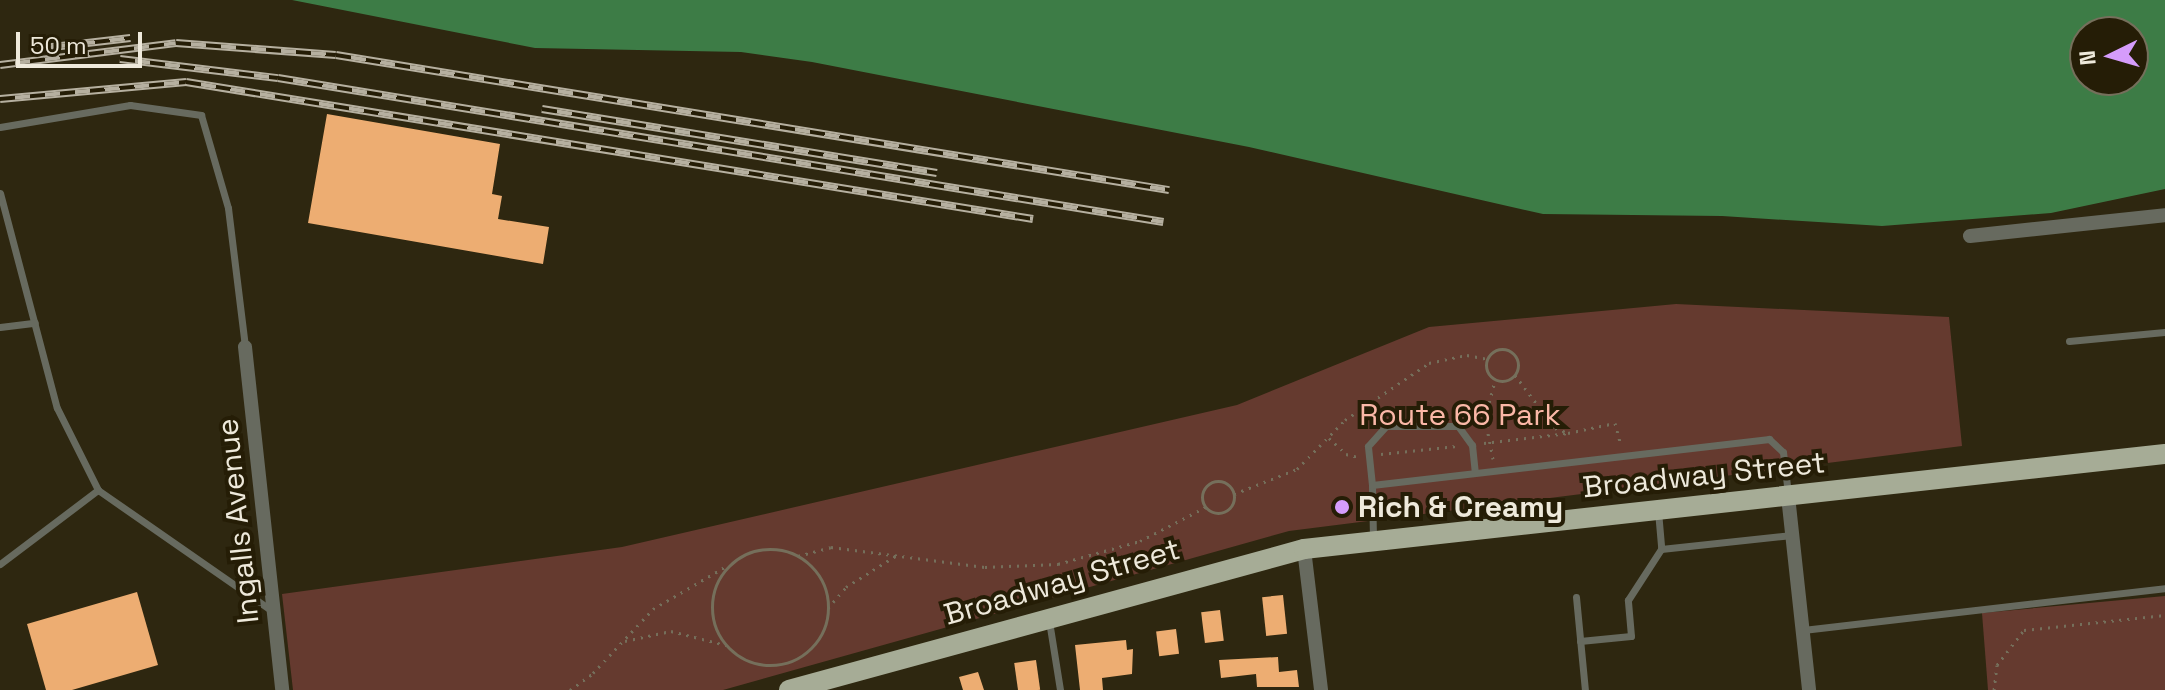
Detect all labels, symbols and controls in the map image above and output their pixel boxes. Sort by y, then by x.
scale bar [20,16,146,66]
north arrow [2069,16,2149,96]
text: 50 m [30,30,87,61]
text: N [2072,49,2102,66]
park label: Route 66 Park [1359,397,1561,433]
street label: Ingalls Avenue [209,416,267,626]
street label: Broadway Street [1581,444,1827,506]
place label: Rich & Creamy [1358,489,1563,525]
marker: Rich & Creamy [1333,498,1351,516]
street label: Broadway Street [940,531,1184,633]

